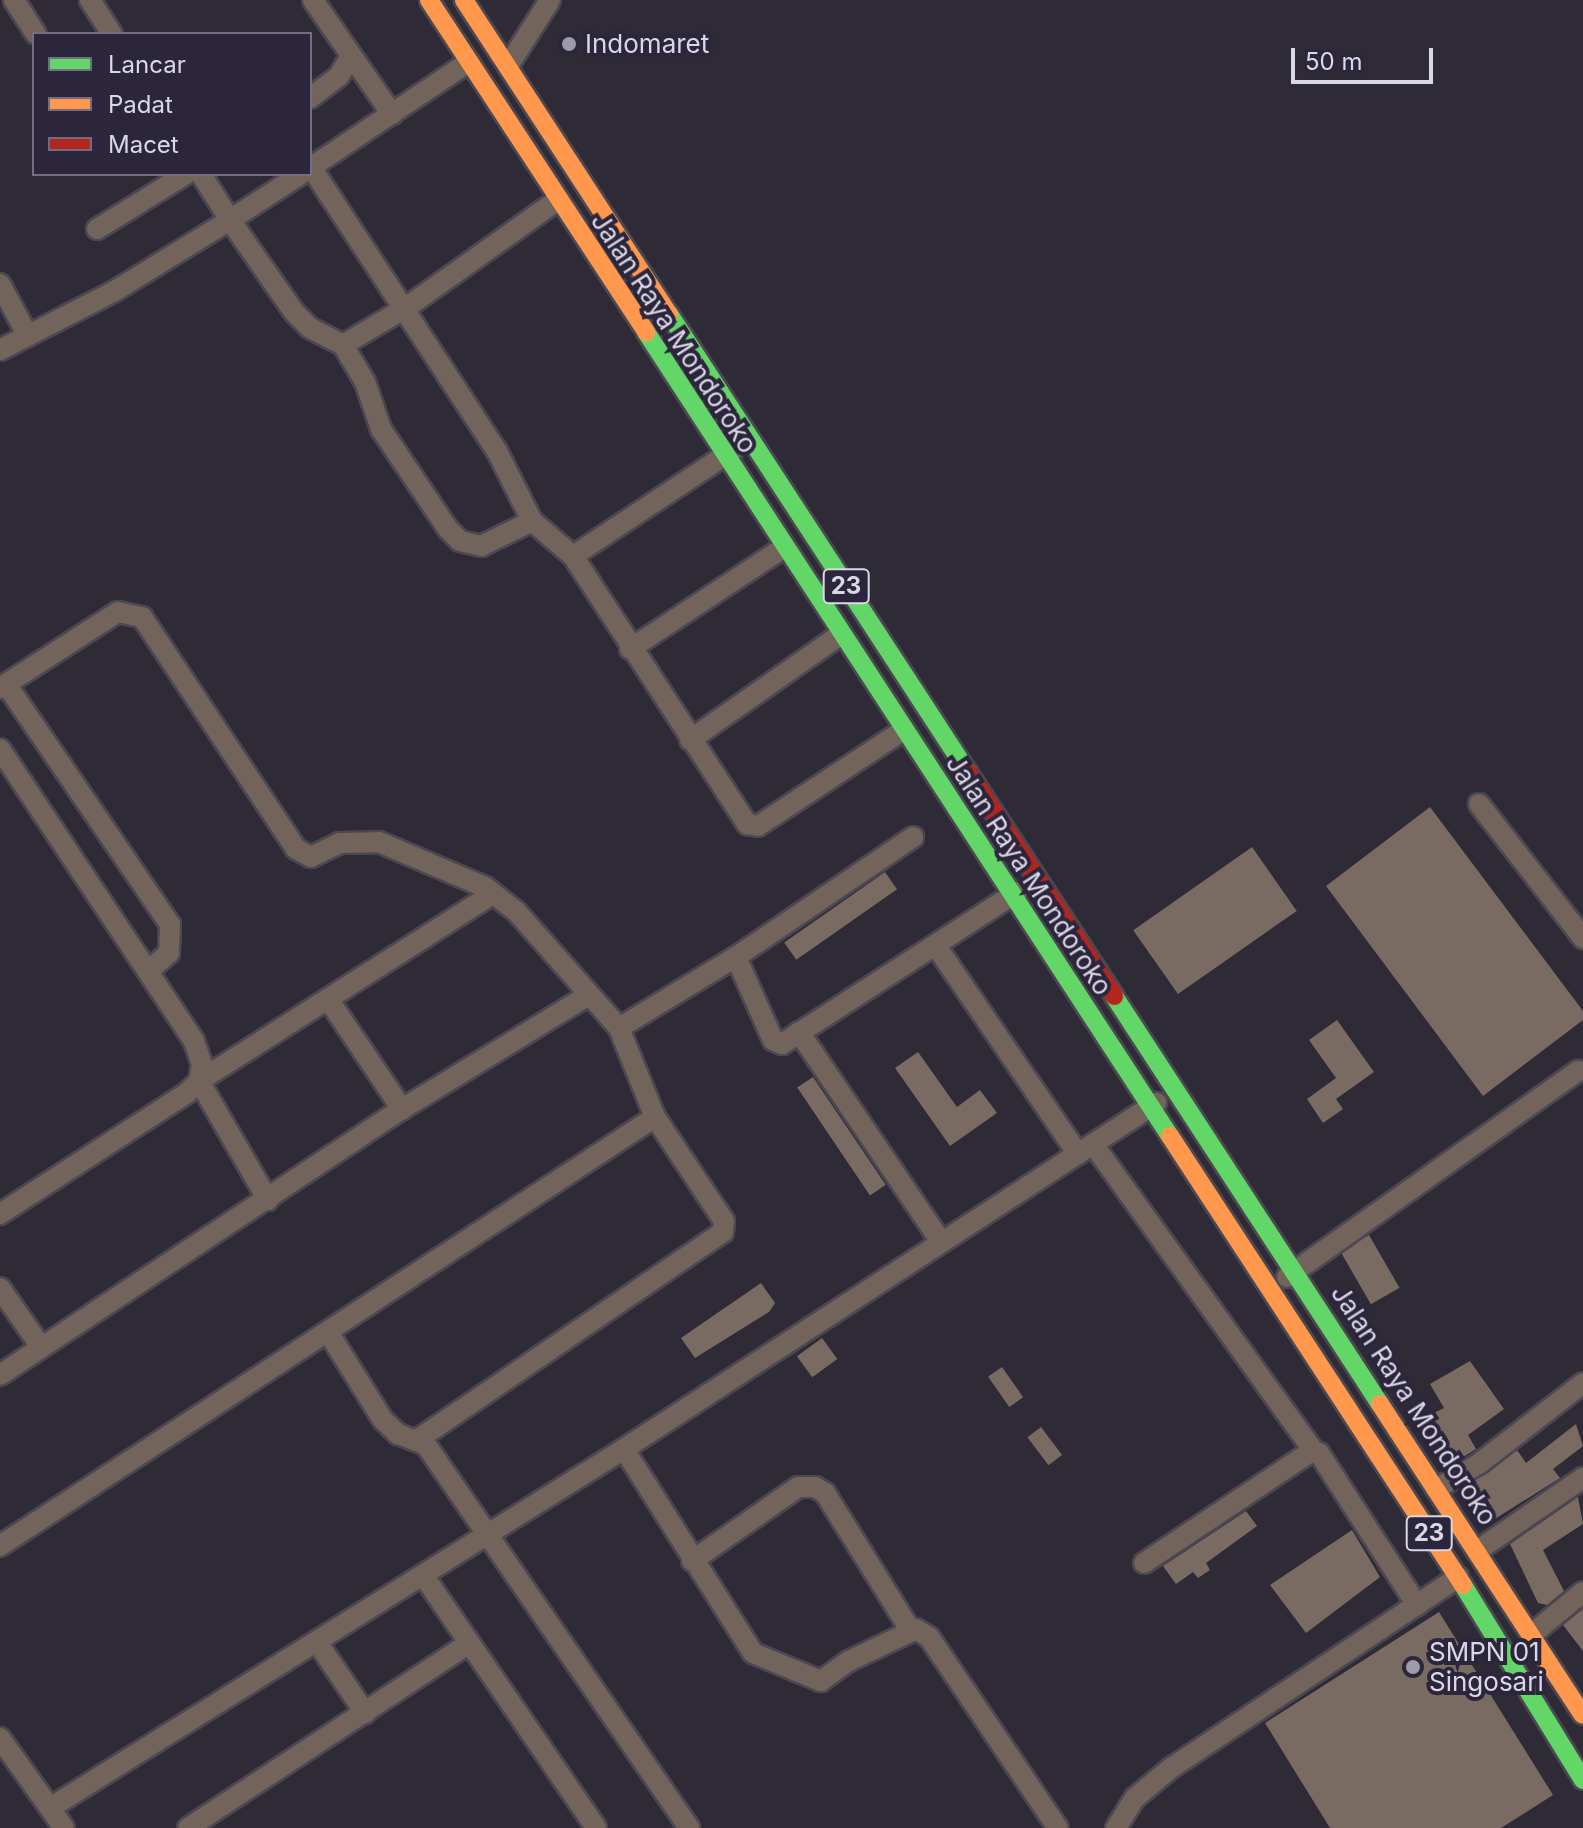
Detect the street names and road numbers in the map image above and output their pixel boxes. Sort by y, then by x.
street label: Jalan Raya Mondoroko [585,207,763,459]
road number: 23 [822,566,870,606]
street label: Jalan Raya Mondoroko [940,749,1118,1001]
street label: Jalan Raya Mondoroko [1325,1279,1503,1531]
road number: 23 [1405,1513,1453,1553]

